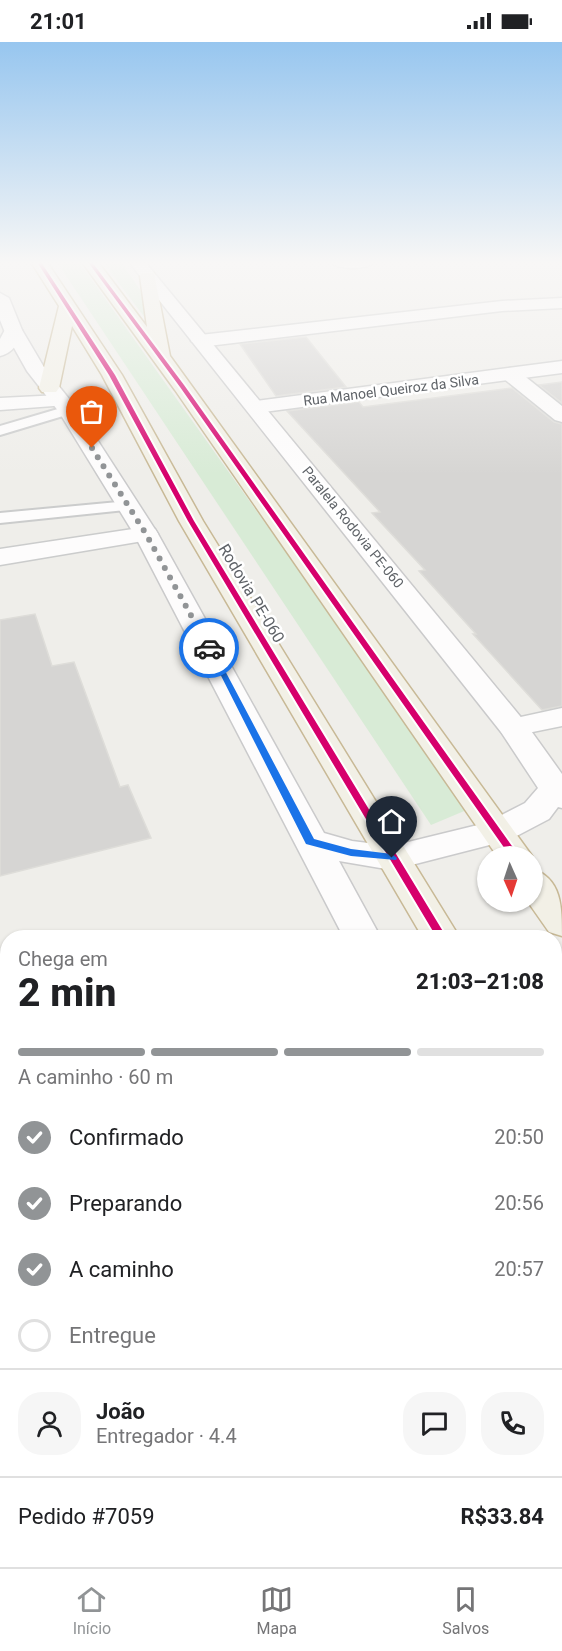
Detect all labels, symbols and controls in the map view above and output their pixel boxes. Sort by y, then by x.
text: 21:01 [30,9,87,34]
street label: Rua Manoel Queiroz da Silva [302,371,480,409]
pin [66,386,117,448]
icon: bag [75,395,108,428]
street label: Paralela Rodovia PE-060 [299,463,407,591]
street label: Rodovia PE-060 [215,540,289,646]
courier [179,618,239,678]
icon: car [193,632,226,665]
pin [366,796,417,858]
icon: home [375,805,408,838]
north arrow [477,846,543,912]
map controls [477,846,543,912]
text: Chega em [18,947,108,971]
text: 21:03–21:08 [416,969,544,994]
text: 2 min [18,970,116,1016]
text: A caminho · 60 m [18,1065,173,1089]
icon: check [18,1121,51,1154]
text: Confirmado [69,1125,184,1150]
text: 20:50 [494,1125,544,1149]
icon: check [18,1187,51,1220]
text: Preparando [69,1191,182,1216]
text: 20:56 [494,1191,544,1215]
icon: check [18,1253,51,1286]
text: A caminho [69,1257,174,1282]
text: 20:57 [494,1257,544,1281]
text: Entregue [69,1323,156,1348]
button: person [18,1392,81,1455]
button: chat [403,1392,466,1455]
button: phone [481,1392,544,1455]
text: João [96,1399,145,1424]
text: Entregador · 4.4 [96,1424,237,1448]
text: Pedido #7059 [18,1504,155,1529]
text: R$33.84 [460,1504,544,1529]
tab: Início [73,1583,111,1638]
tab: Mapa [257,1583,297,1638]
tab: Salvos [442,1583,489,1638]

